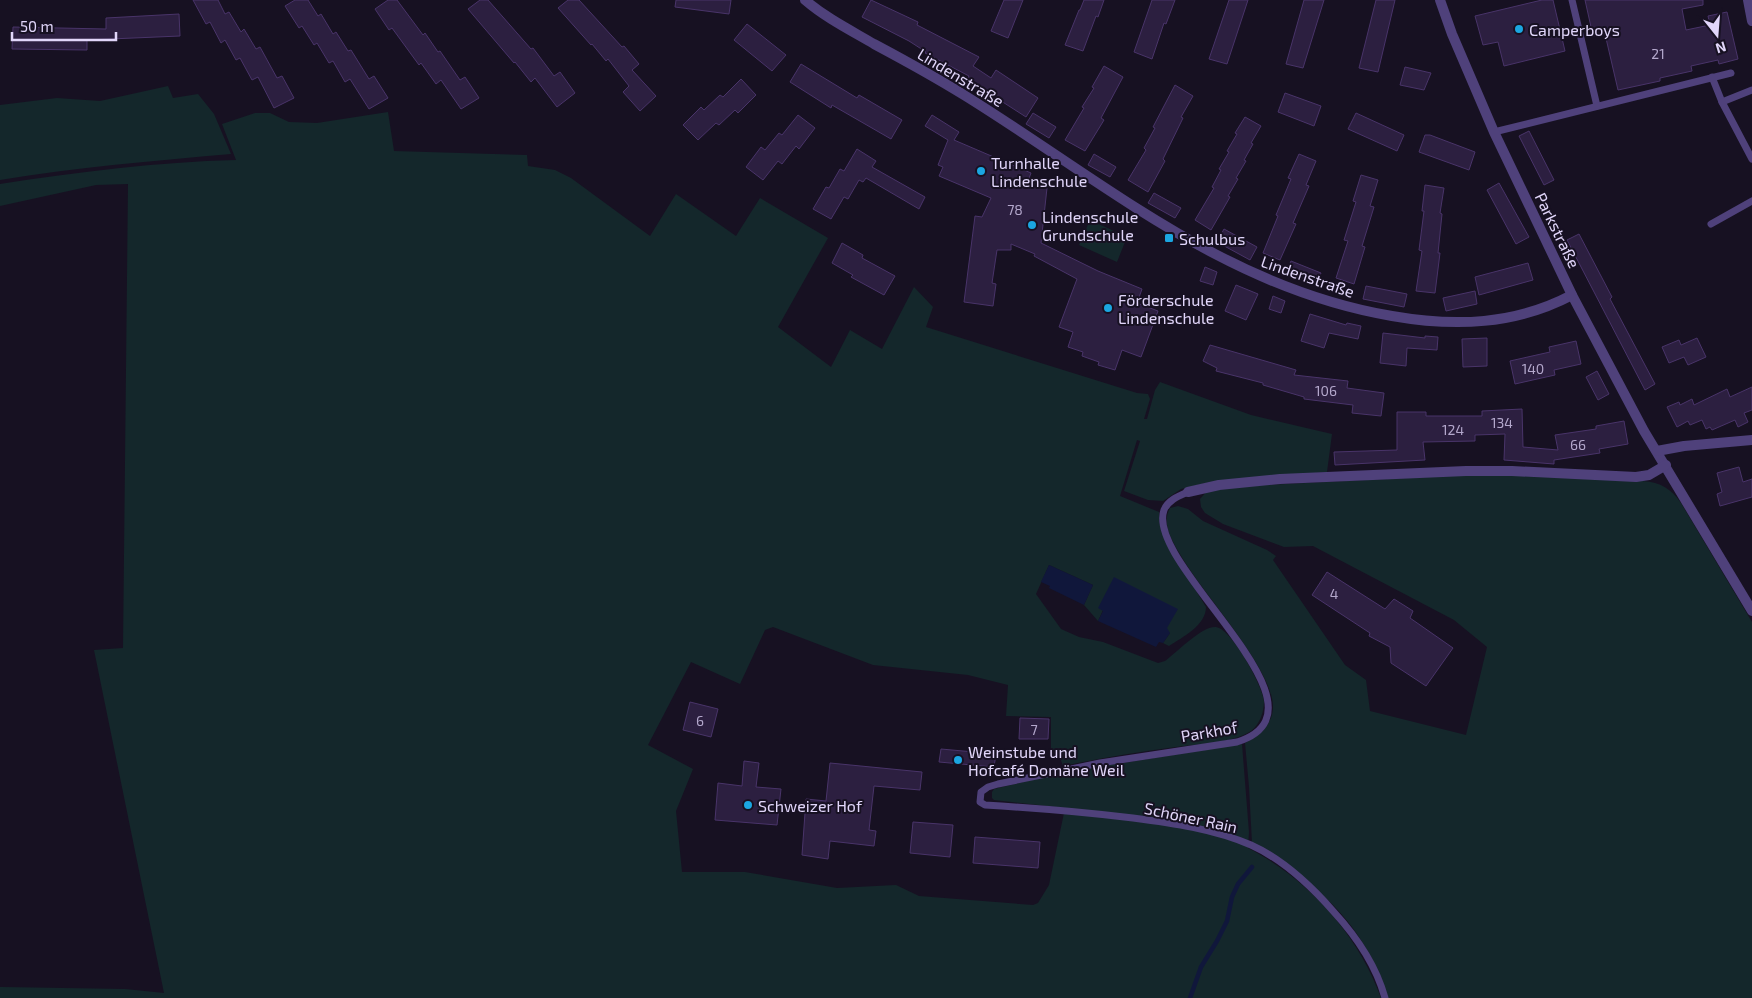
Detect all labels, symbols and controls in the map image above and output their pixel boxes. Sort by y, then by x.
scale bar [12,10,116,42]
north arrow [1692,10,1742,60]
text: 50 m [20,17,54,35]
place label: Camperboys [1529,20,1620,39]
marker: Camperboys [1513,23,1525,35]
text: N [1714,38,1728,58]
street label: Lindenstraße [914,44,1008,110]
house number: 21 [1651,45,1665,62]
place label: Turnhalle Lindenschule [991,153,1087,190]
marker: Turnhalle Lindenschule [975,165,987,177]
street label: Parkstraße [1532,189,1584,271]
house number: 78 [1007,201,1023,218]
place label: Lindenschule Grundschule [1042,207,1138,244]
marker: Lindenschule Grundschule [1026,219,1038,231]
place label: Schulbus [1179,229,1245,248]
marker: Schulbus [1163,232,1175,244]
street label: Lindenstraße [1259,251,1357,301]
place label: Förderschule Lindenschule [1118,290,1214,327]
marker: Förderschule Lindenschule [1102,302,1114,314]
house number: 140 [1522,360,1544,377]
house number: 106 [1315,382,1337,399]
house number: 134 [1491,414,1513,431]
house number: 124 [1442,421,1464,438]
house number: 66 [1570,436,1586,453]
house number: 4 [1330,585,1338,602]
house number: 6 [696,712,704,729]
street label: Parkhof [1179,717,1240,745]
house number: 7 [1030,721,1038,738]
place label: Weinstube und Hofcafé Domäne Weil [968,742,1125,779]
marker: Weinstube und Hofcafé Domäne Weil [952,754,964,766]
place label: Schweizer Hof [758,796,863,815]
street label: Schöner Rain [1143,798,1239,836]
marker: Schweizer Hof [742,799,754,811]

